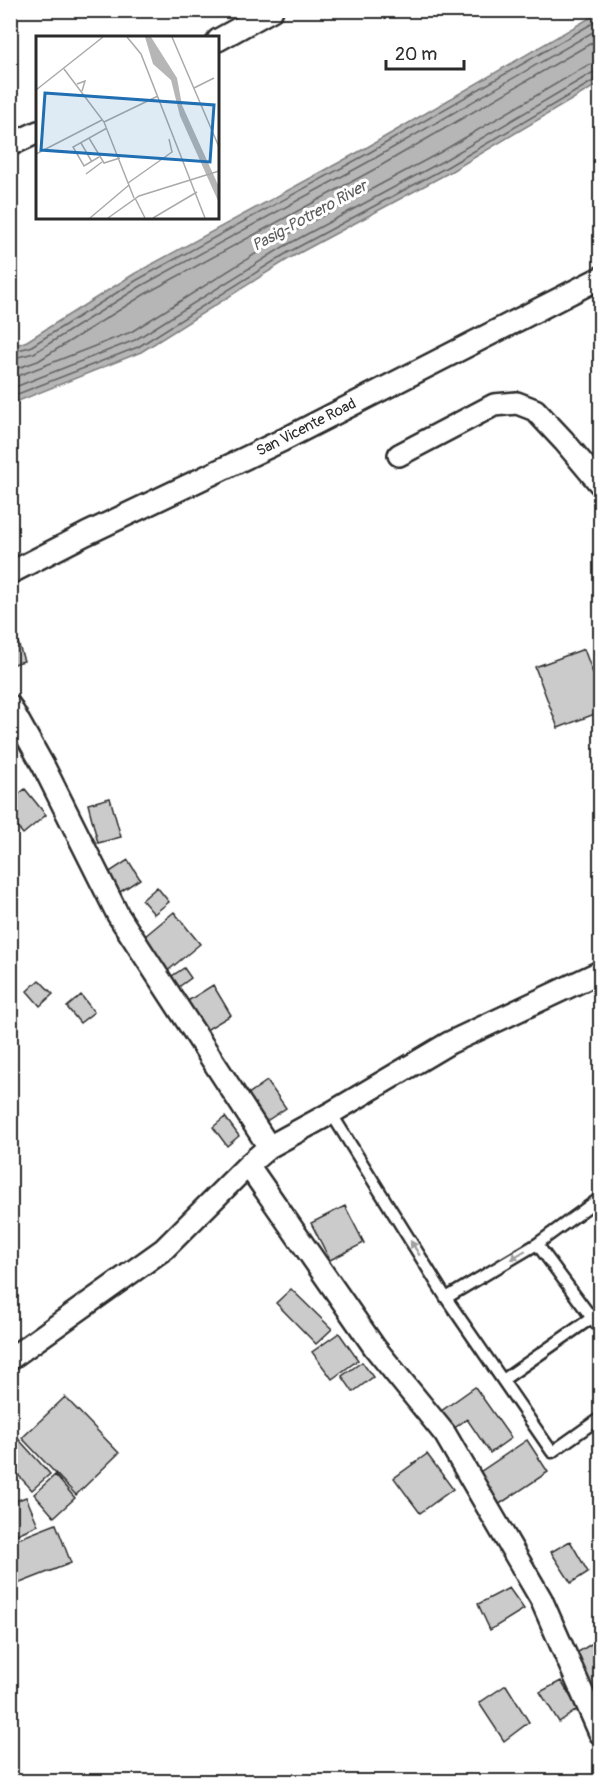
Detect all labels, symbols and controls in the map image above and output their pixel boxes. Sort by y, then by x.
scale bar [386,33,464,71]
inset map [36,36,219,219]
text: 20 m [395,43,437,66]
water label: Pasig-Potrero River [249,175,372,256]
street label: San Vicente Road [253,394,359,461]
one-way arrow [410,1240,421,1257]
one-way arrow [510,1250,526,1261]

